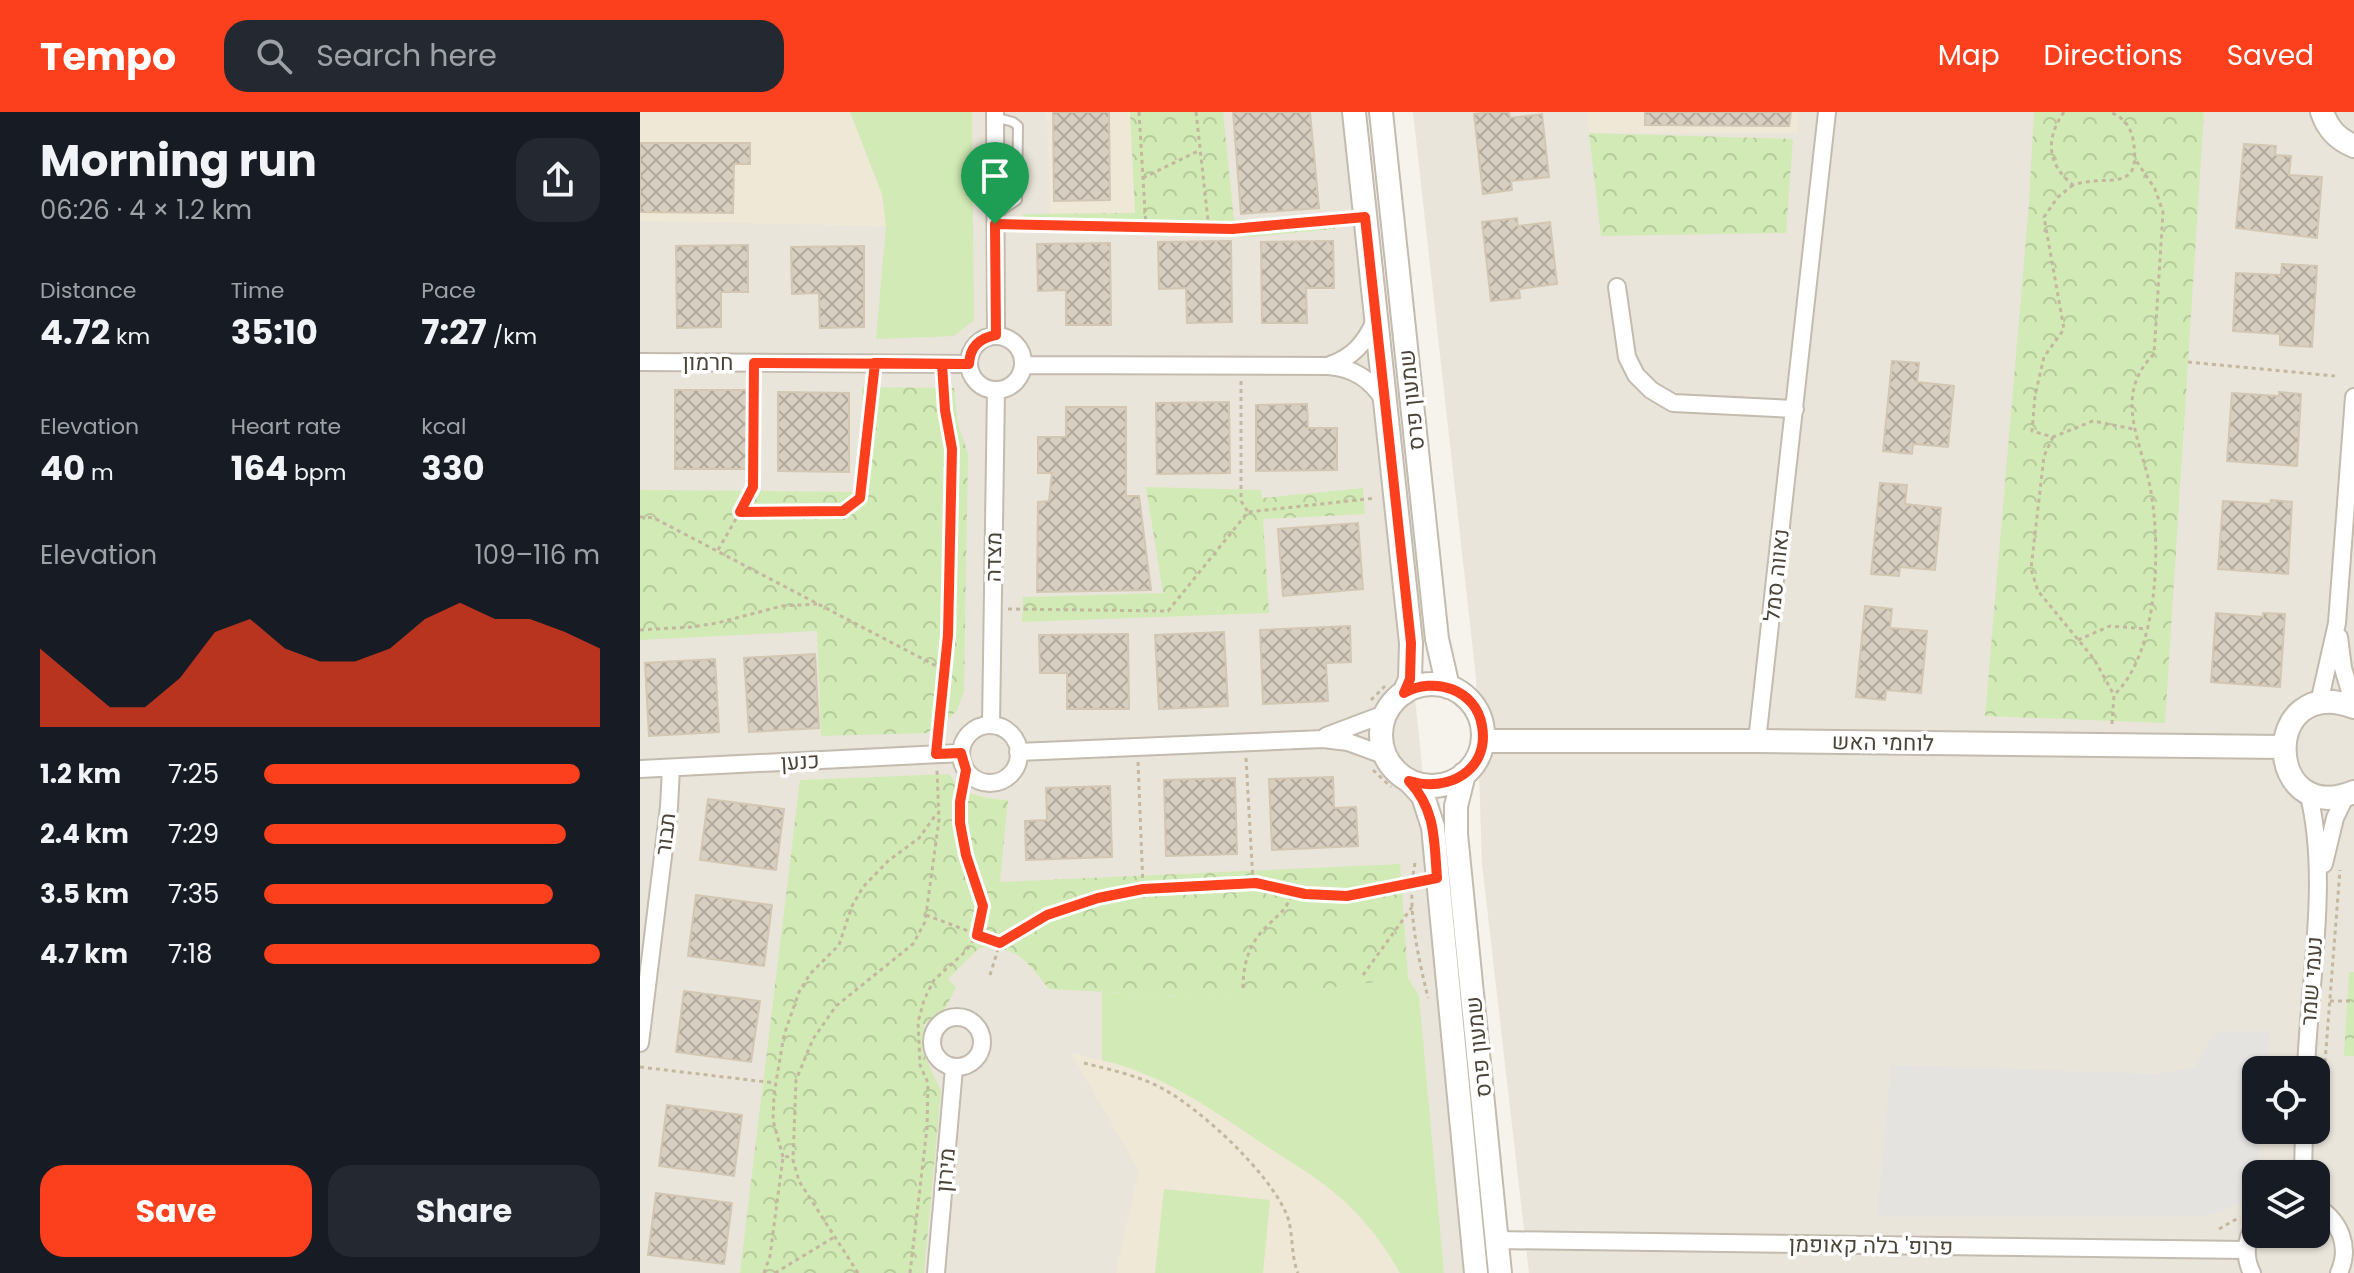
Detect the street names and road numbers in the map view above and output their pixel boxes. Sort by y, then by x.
street label: חרמון [683,347,733,378]
street label: שמעון פרס [1391,348,1432,452]
street label: נאווה סמל [1756,527,1797,623]
street label: מצדה [978,532,1009,582]
street label: לוחמי האש [1832,726,1934,759]
street label: כנען [780,745,820,778]
street label: תבור [648,811,683,857]
street label: נעמי שמר [2293,935,2330,1027]
street label: שמעון פרס [1458,995,1499,1099]
street label: מירון [928,1147,963,1193]
street label: פרופ' בלה קאופמן [1789,1229,1953,1262]

